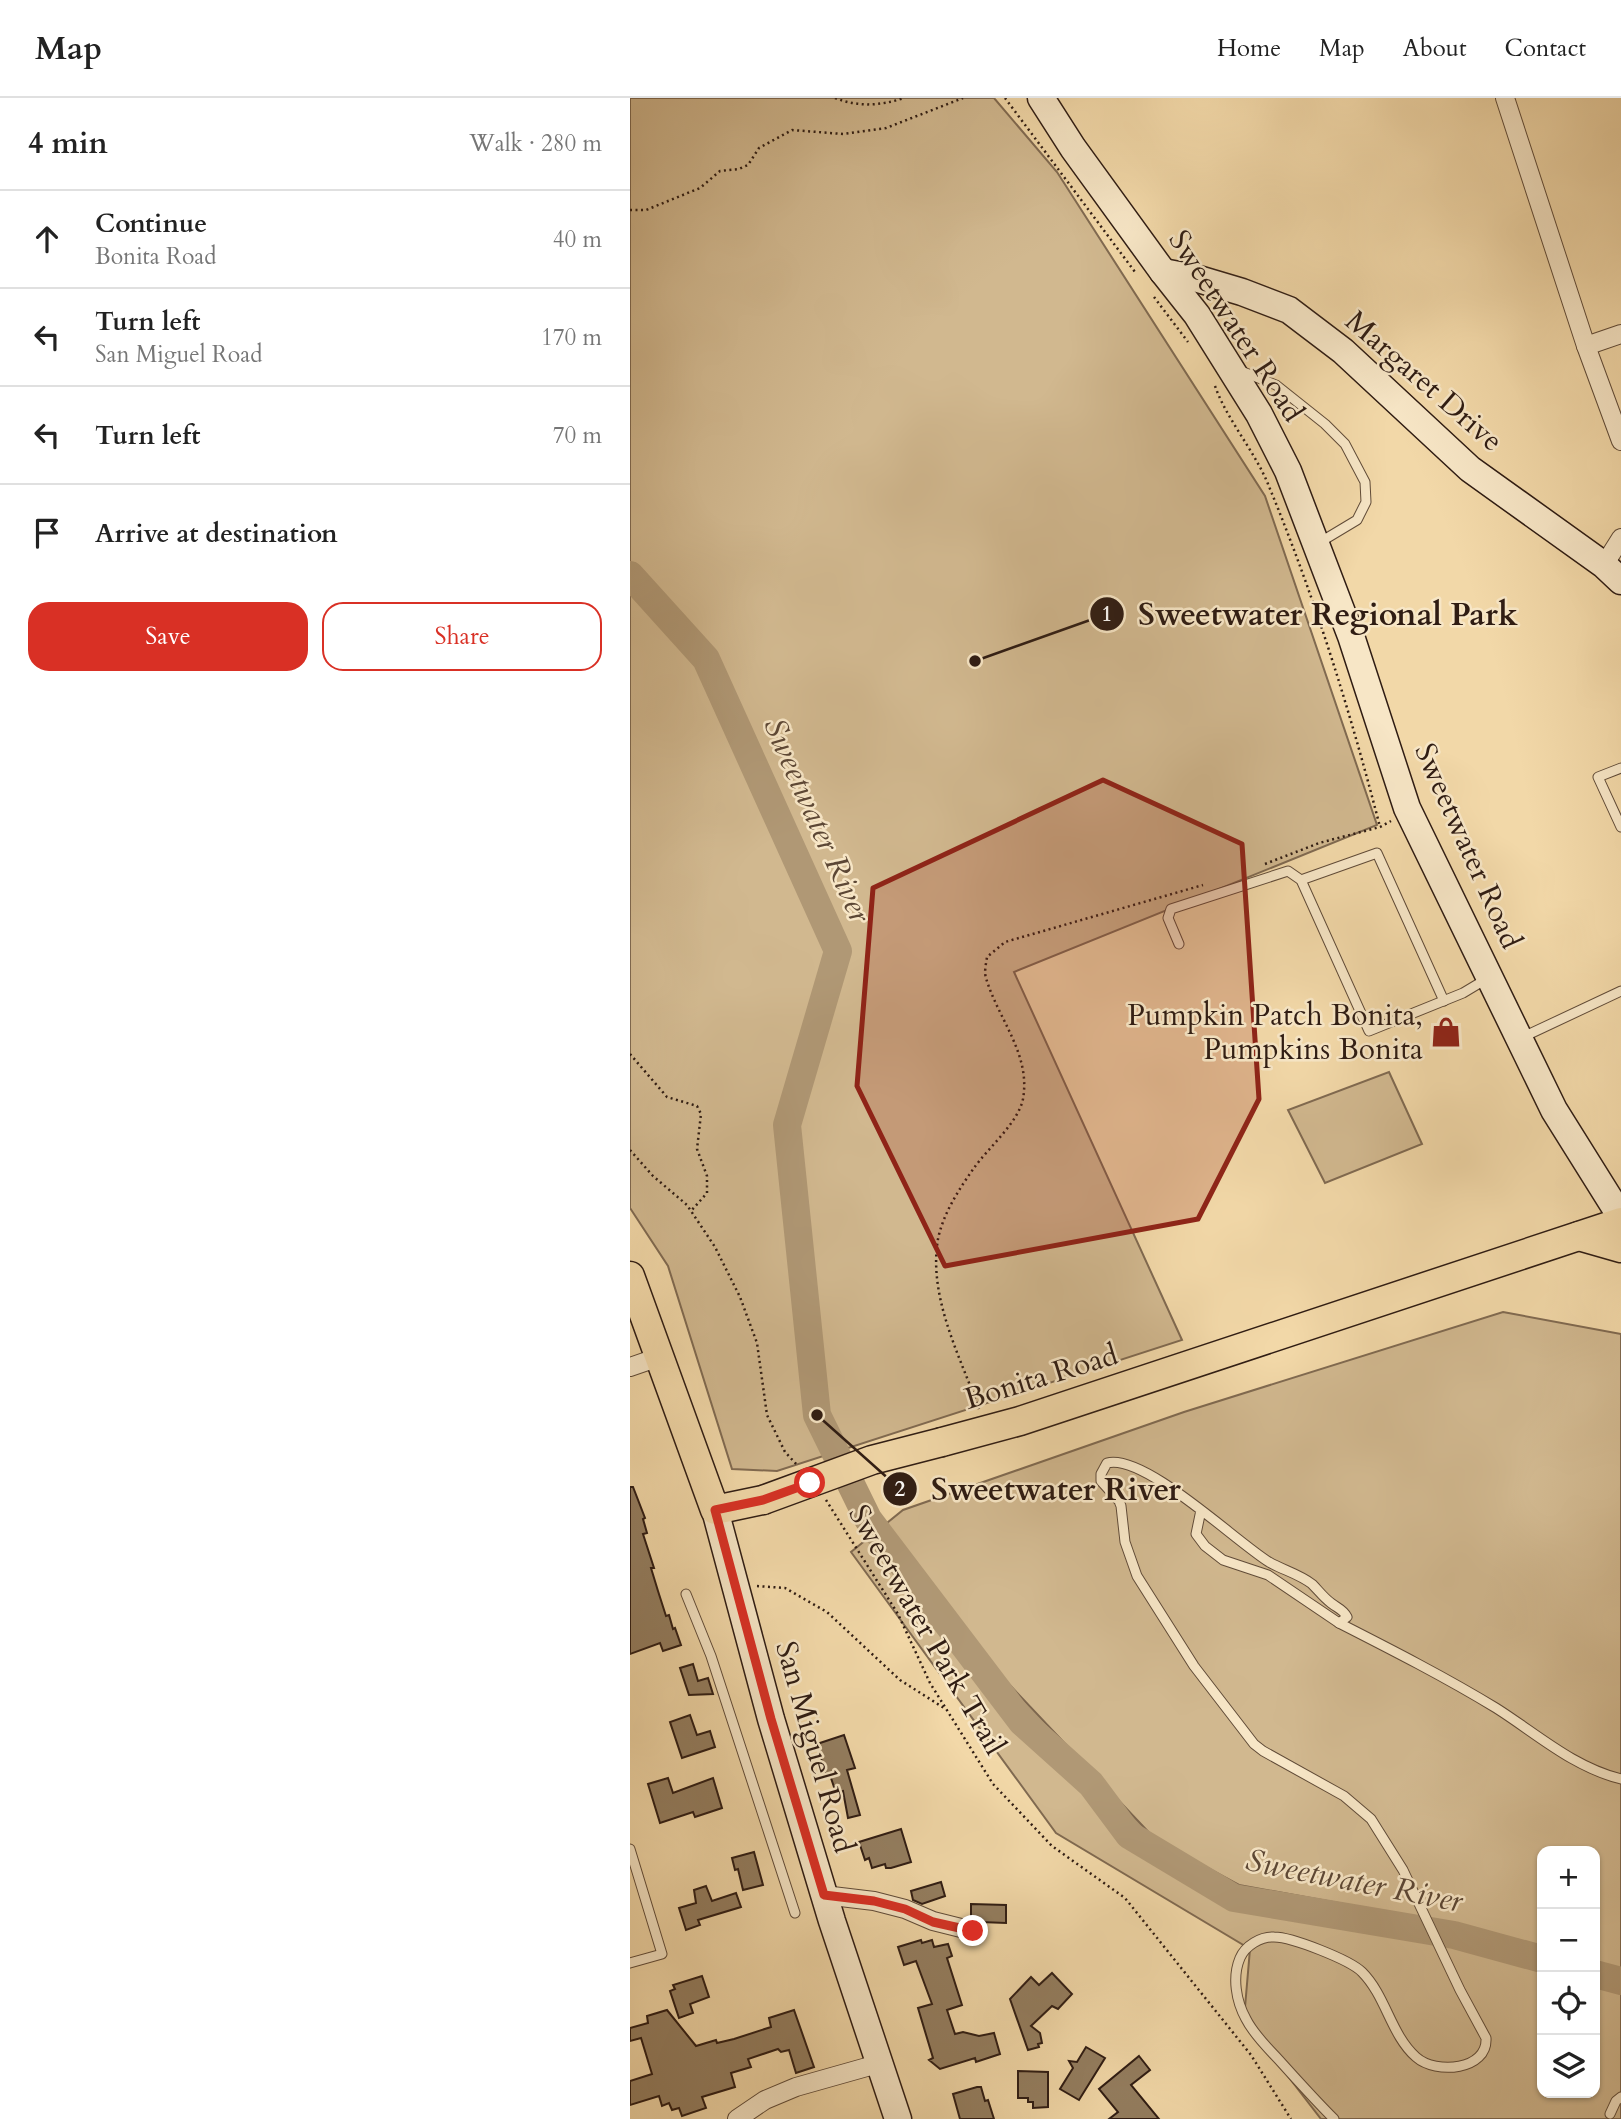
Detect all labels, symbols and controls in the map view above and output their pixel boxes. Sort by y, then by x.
text: Map [35,26,102,71]
text: Home [1217,32,1281,65]
text: Map [1319,32,1365,65]
text: About [1403,32,1467,65]
text: Contact [1505,32,1586,65]
text: 4 min [28,123,108,164]
text: Walk · 280 m [469,128,602,159]
text: Continue [95,206,207,241]
icon: ahead [28,220,66,258]
street label: Sweetwater Road [1159,222,1313,430]
text: 40 m [553,224,602,255]
text: Bonita Road [95,241,217,272]
street label: Margaret Drive [1336,301,1512,461]
text: Turn left [95,304,200,339]
icon: left [28,318,66,356]
text: 170 m [541,322,602,353]
text: San Miguel Road [95,339,262,370]
icon: left [28,416,66,454]
text: Turn left [95,418,200,453]
text: 70 m [553,420,602,451]
icon: arrive [28,514,66,552]
text: Arrive at destination [95,516,338,551]
callout: Sweetwater Regional Park [1089,587,1532,640]
text: Sweetwater Regional Park [1138,593,1518,637]
text: 1 [1102,600,1112,629]
button: Save [28,602,308,671]
button: Share [322,602,602,671]
water label: Sweetwater River [752,711,882,931]
street label: Sweetwater Road [1404,737,1532,955]
place label: Pumpkin Patch Bonita, Pumpkins Bonita [1127,995,1423,1070]
shop icon: Pumpkin Patch Bonita, Pumpkins Bonita [1429,1015,1463,1049]
street label: Bonita Road [959,1334,1123,1420]
callout: Sweetwater River [882,1462,1195,1515]
route start [794,1467,825,1498]
text: Sweetwater River [931,1468,1181,1512]
text: 2 [895,1475,906,1504]
street label: Sweetwater Park Trail [839,1497,1016,1763]
street label: San Miguel Road [765,1636,865,1858]
water label: Sweetwater River [1242,1838,1468,1924]
map controls [1537,1846,1600,2098]
button: + [1537,1846,1600,1909]
button: − [1537,1909,1600,1972]
route end [957,1915,988,1946]
button: locate [1537,1972,1600,2035]
button: layers [1537,2035,1600,2098]

